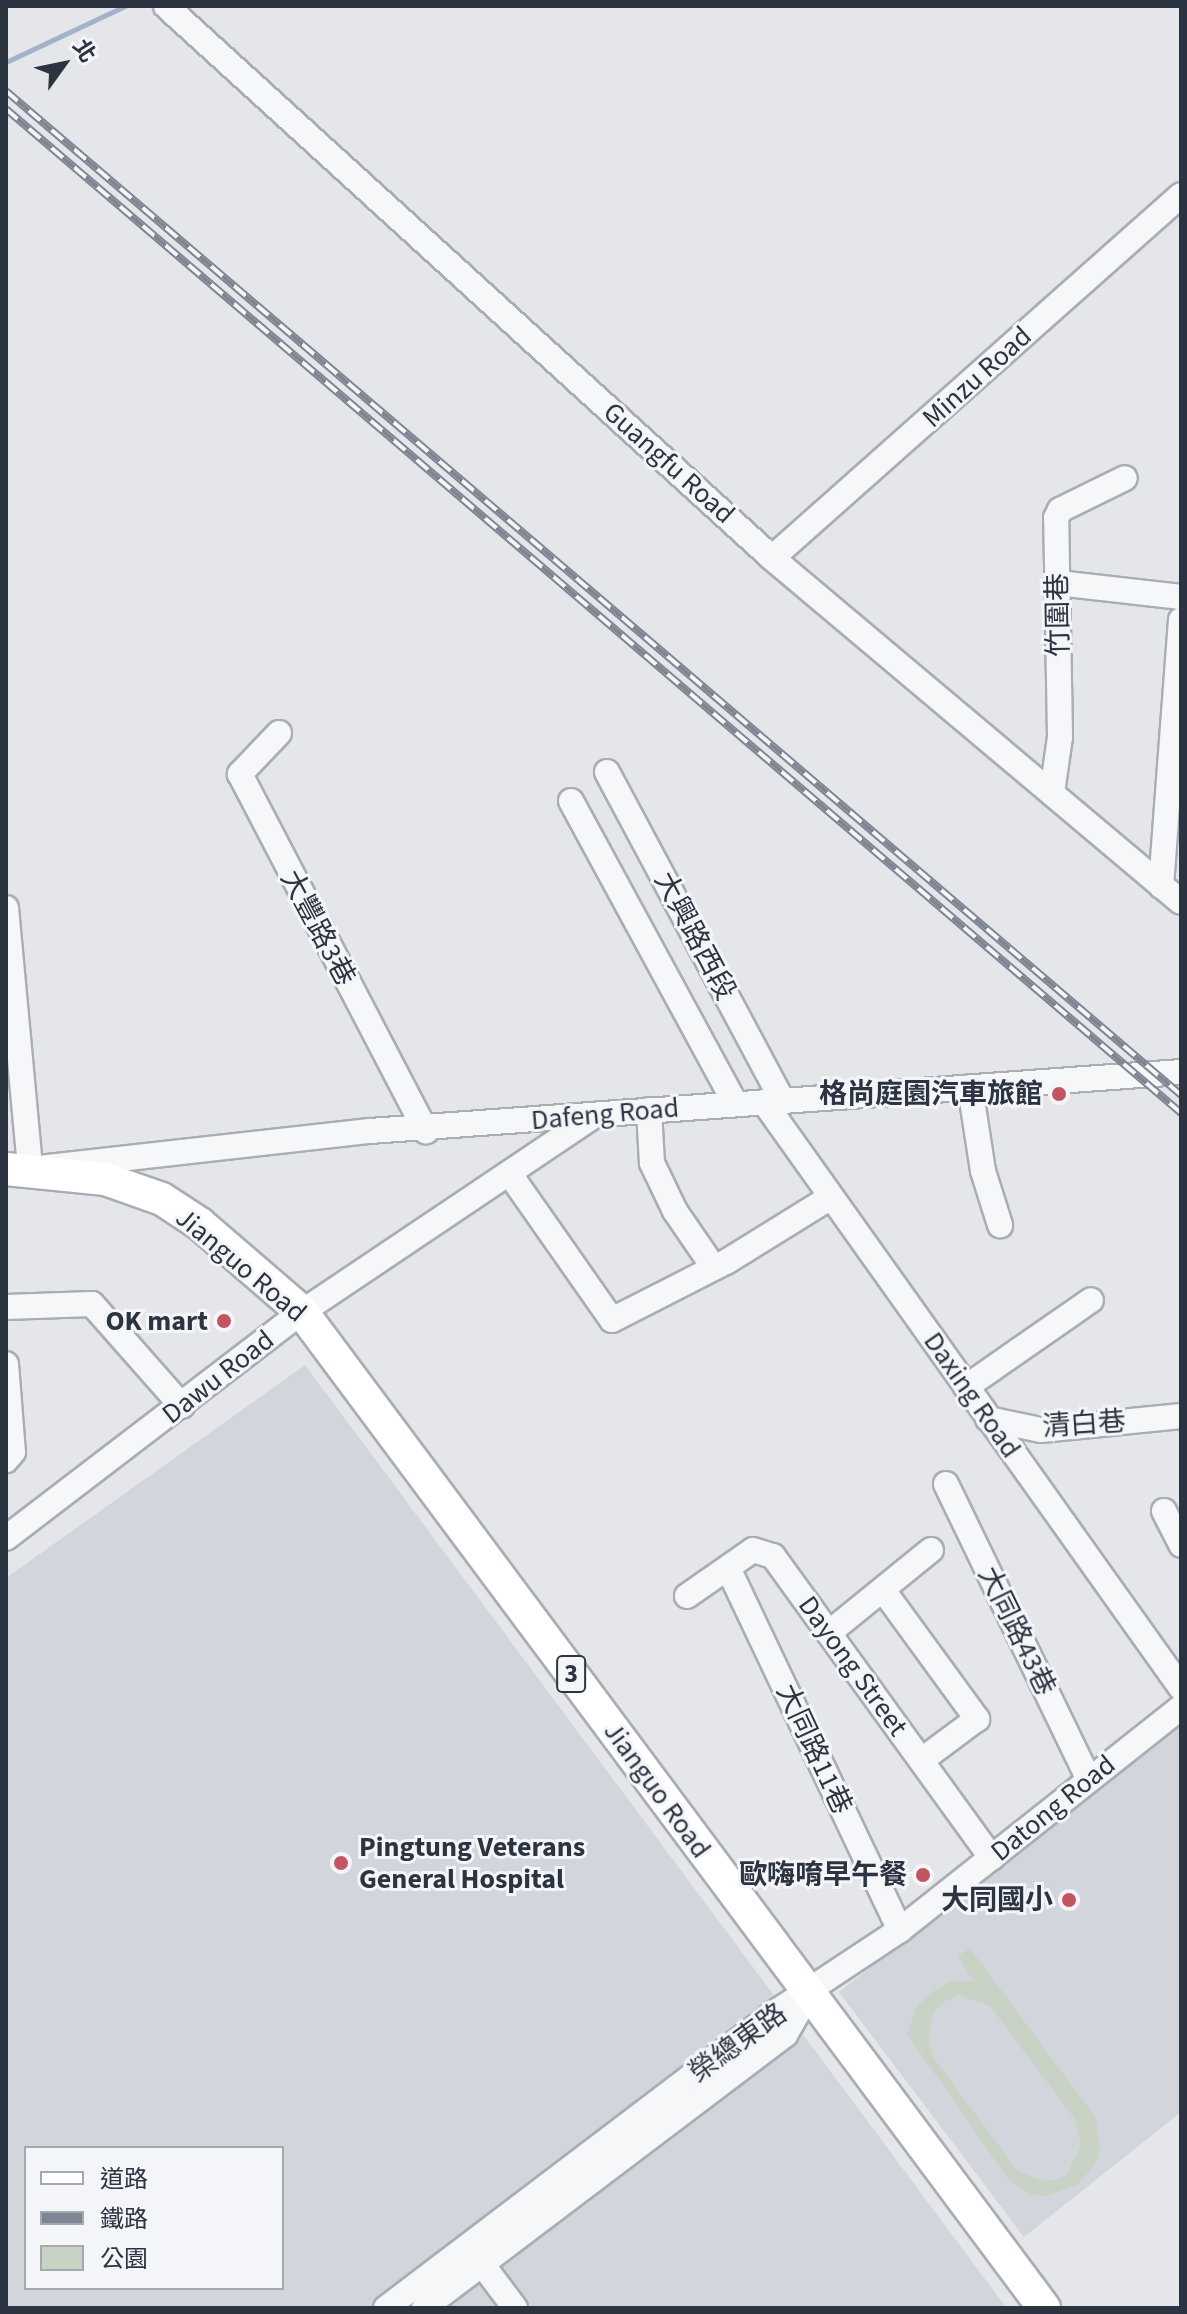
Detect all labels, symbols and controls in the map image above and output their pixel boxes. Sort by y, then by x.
north arrow [24,24,104,104]
text: 北 [65,33,104,69]
street label: Minzu Road [916,319,1038,435]
street label: Guangfu Road [596,395,742,531]
street label: 竹圍巷 [1040,573,1076,657]
street label: 大豐路3巷 [274,865,362,991]
street label: 大興路西段 [647,866,743,1006]
place label: 格尚庭園汽車旅館 [819,1077,1043,1111]
marker: 格尚庭園汽車旅館 [1050,1085,1068,1103]
street label: Dafeng Road [530,1091,680,1137]
street label: Jianguo Road [169,1201,313,1329]
place label: OK mart [105,1304,208,1338]
marker: OK mart [215,1312,233,1330]
street label: Dawu Road [155,1323,281,1431]
street label: Daxing Road [916,1326,1028,1464]
street label: 清白巷 [1041,1404,1127,1444]
street label: 大同路43巷 [971,1561,1063,1701]
street label: Dayong Street [791,1590,915,1742]
road number: 3 [555,1652,587,1696]
street label: 大同路11巷 [769,1679,859,1819]
street label: Jianguo Road [596,1715,718,1865]
street label: Datong Road [984,1748,1122,1868]
place label: Pingtung Veterans General Hospital [359,1830,585,1896]
marker: Pingtung Veterans General Hospital [330,1852,352,1874]
place label: 歐嗨唷早午餐 [739,1858,907,1892]
marker: 歐嗨唷早午餐 [914,1866,932,1884]
place label: 大同國小 [941,1883,1053,1917]
marker: 大同國小 [1060,1891,1078,1909]
street label: 榮總東路 [683,1996,793,2090]
legend [24,2146,284,2290]
text: 道路 [100,2162,148,2197]
text: 鐵路 [100,2202,148,2237]
text: 公園 [100,2242,148,2277]

